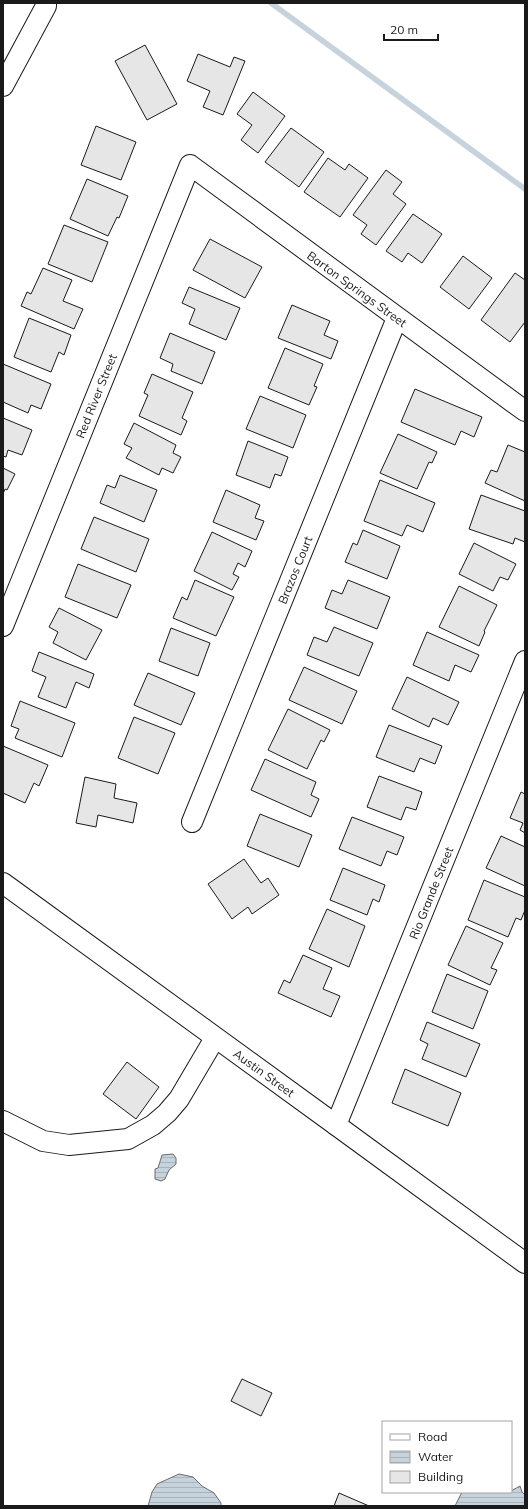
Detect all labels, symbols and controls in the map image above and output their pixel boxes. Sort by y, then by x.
scale bar [384,16,438,42]
text: 20 m [390,22,418,37]
street label: Barton Springs Street [304,248,410,330]
street label: Red River Street [72,352,120,440]
street label: Brazos Court [275,534,315,606]
street label: Rio Grande Street [406,845,456,941]
street label: Austin Street [230,1046,298,1100]
legend [382,1421,512,1493]
text: Road [418,1429,447,1444]
text: Water [418,1449,454,1464]
text: Building [418,1469,463,1484]

